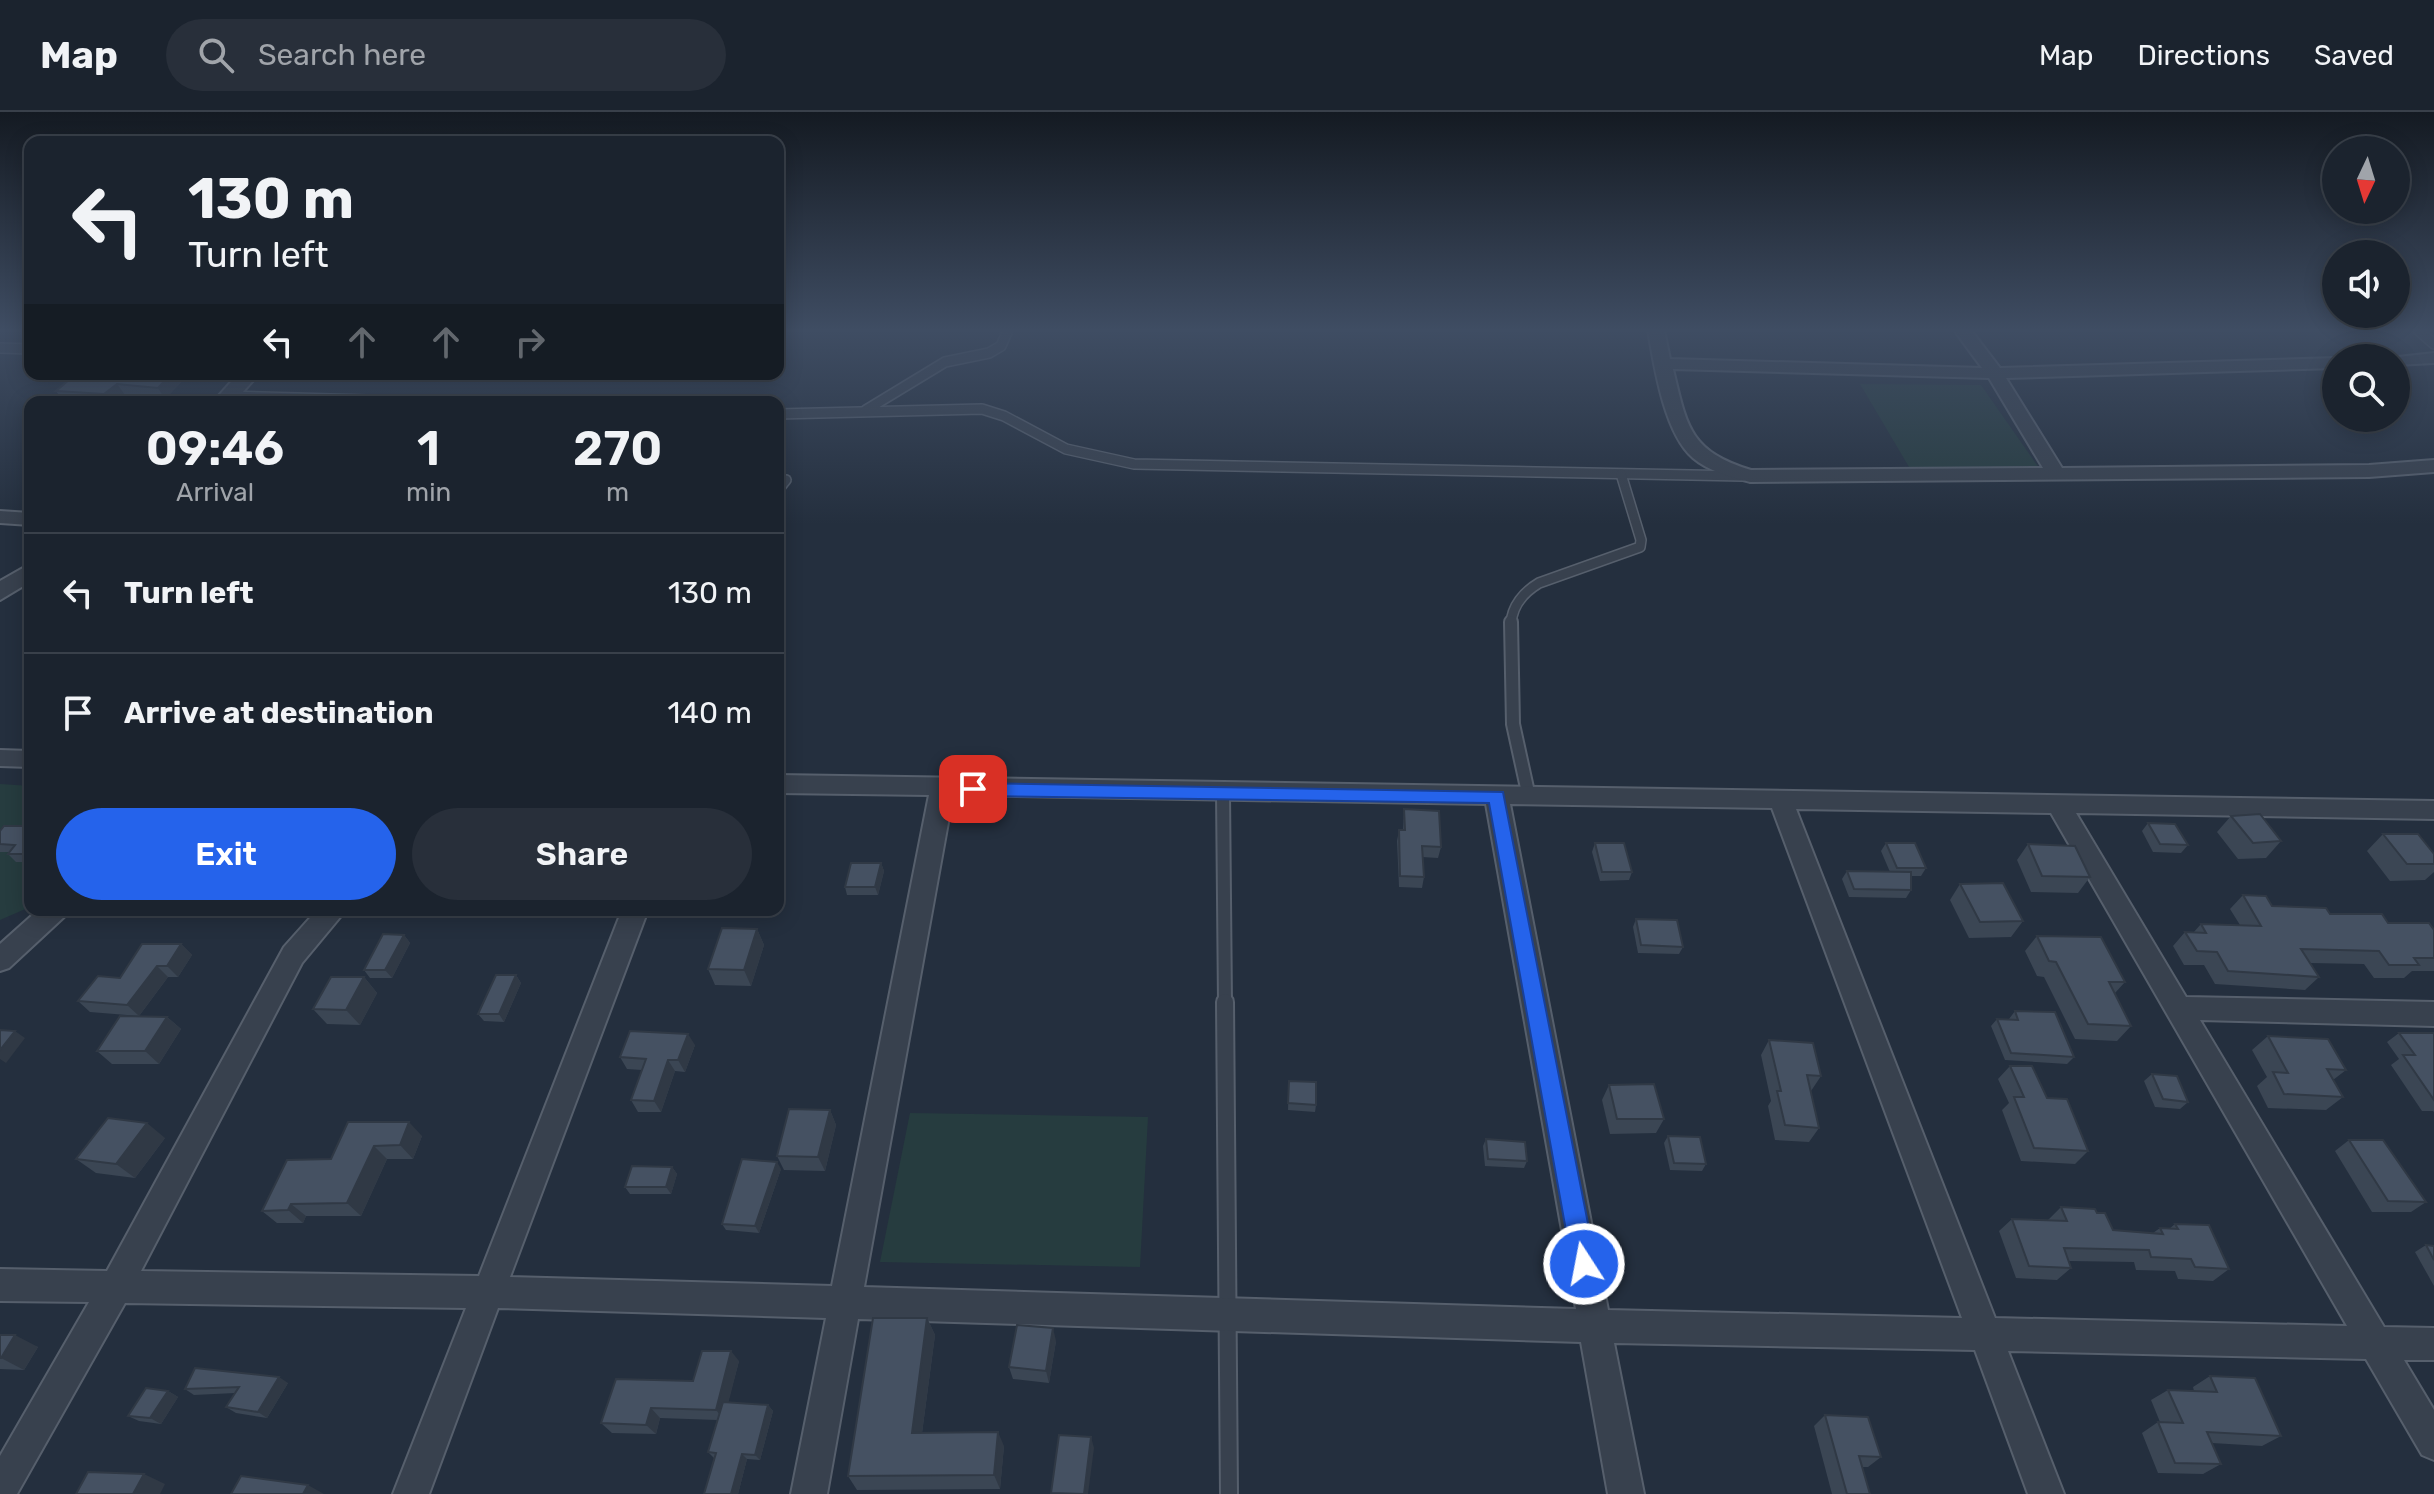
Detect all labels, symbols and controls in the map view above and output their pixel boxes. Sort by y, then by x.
search box [166,19,726,91]
text: Map [40,32,118,78]
icon: search [194,33,238,77]
text: Search here [258,37,426,73]
text: Map [2039,39,2093,72]
text: Directions [2137,39,2270,72]
text: Saved [2314,39,2394,72]
north arrow [2322,136,2410,224]
map controls [2322,136,2410,432]
text: 130 m [188,166,354,232]
icon: left [56,168,160,272]
text: Turn left [188,233,329,276]
button: sound [2322,240,2410,328]
icon: left [256,320,300,364]
icon: ahead [340,320,384,364]
icon: ahead [424,320,468,364]
icon: right [508,320,552,364]
button: search [2322,344,2410,432]
text: 09:46 [146,420,284,477]
text: 1 [417,420,440,477]
text: 270 [573,420,662,477]
text: Arrival [176,477,254,508]
text: min [406,477,451,508]
text: m [606,477,629,508]
icon: left [56,571,100,615]
text: Turn left [124,575,254,611]
text: 130 m [668,575,752,611]
icon: arrive [56,691,100,735]
text: Arrive at destination [124,695,434,731]
text: 140 m [667,695,752,731]
pin [939,755,1007,823]
icon: arrive [951,767,995,811]
button: Exit [56,808,396,900]
button: Share [412,808,752,900]
position arrow [1542,1222,1626,1306]

